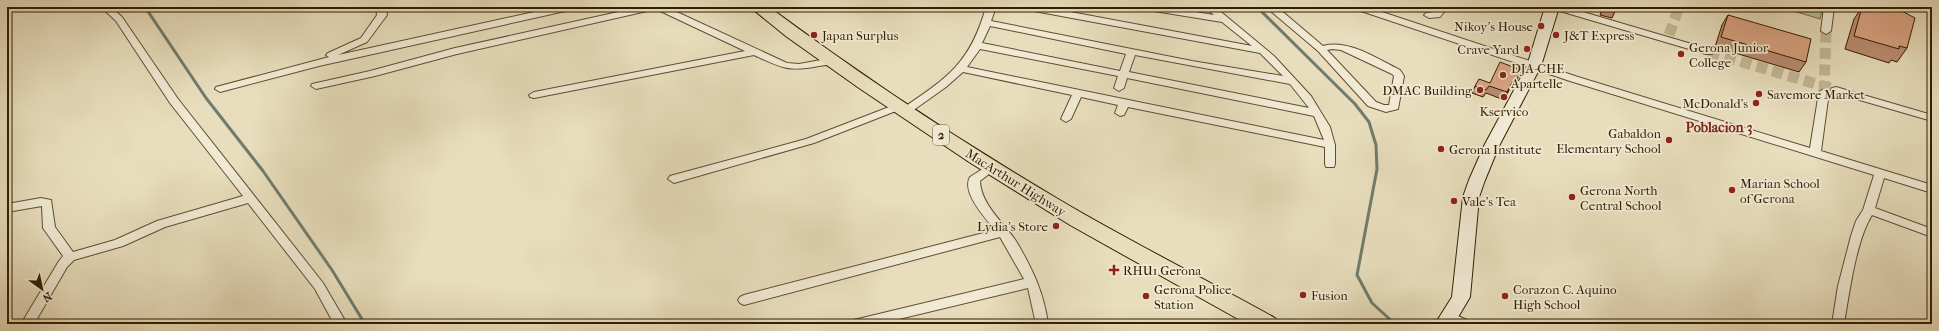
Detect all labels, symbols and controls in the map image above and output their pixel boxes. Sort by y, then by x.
place label: Nikoy's House [1454,19,1534,34]
marker: Nikoy's House [1536,21,1546,31]
place label: Japan Surplus [821,28,899,43]
place label: J&T Express [1563,28,1634,43]
marker: Japan Surplus [809,30,819,40]
marker: J&T Express [1551,30,1561,40]
place label: Gerona Junior College [1689,40,1769,70]
place label: Crave Yard [1457,42,1520,57]
marker: Crave Yard [1522,44,1532,54]
marker: Gerona Junior College [1676,49,1686,59]
place label: DJA-CHE Apartelle [1510,61,1564,91]
marker: DJA-CHE Apartelle [1498,70,1508,80]
place label: DMAC Building [1382,83,1473,98]
marker: DMAC Building [1475,85,1485,95]
place label: Savemore Market [1767,87,1865,102]
marker: Savemore Market [1754,89,1764,99]
marker: Kservico [1499,92,1509,102]
place label: McDonald's [1683,96,1748,111]
marker: McDonald's [1751,98,1761,108]
place label: Kservico [1480,104,1529,119]
district label: Poblacion 3 [1686,119,1753,136]
road number: 2 [933,125,949,145]
place label: Gabaldon Elementary School [1556,126,1661,156]
marker: Gabaldon Elementary School [1664,135,1674,145]
place label: Gerona Institute [1449,142,1542,157]
marker: Gerona Institute [1436,144,1446,154]
street label: MacArthur Highway [963,145,1070,220]
place label: Marian School of Gerona [1740,176,1820,206]
place label: Gerona North Central School [1580,183,1662,213]
marker: Marian School of Gerona [1727,185,1737,195]
marker: Gerona North Central School [1567,192,1577,202]
place label: Vale's Tea [1461,194,1517,209]
marker: Vale's Tea [1449,196,1459,206]
place label: Lydia's Store [977,219,1049,234]
marker: Lydia's Store [1051,221,1061,231]
place label: RHU1 Gerona [1123,263,1202,278]
marker: RHU1 Gerona [1108,264,1120,276]
north arrow [22,269,62,309]
place label: Gerona Police Station [1154,282,1232,312]
place label: Corazon C. Aquino High School [1513,282,1617,312]
place label: Fusion [1311,288,1348,303]
text: N [40,289,54,305]
marker: Fusion [1298,290,1308,300]
marker: Gerona Police Station [1141,291,1151,301]
marker: Corazon C. Aquino High School [1500,291,1510,301]

